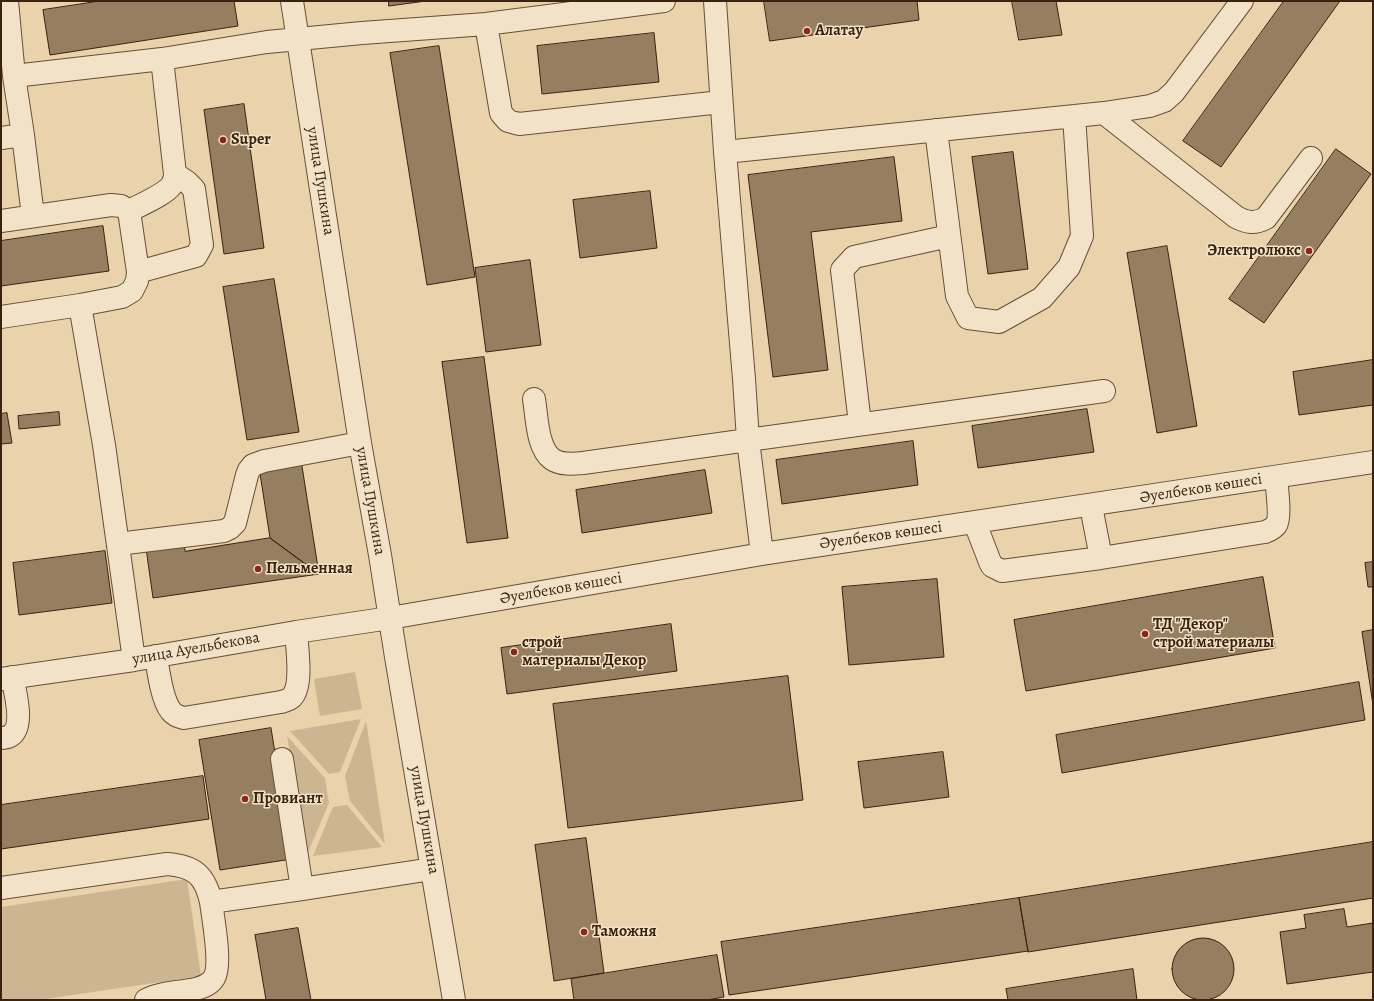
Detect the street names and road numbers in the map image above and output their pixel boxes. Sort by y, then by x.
street label: улица Пушкина [302,125,338,237]
street label: улица Пушкина [351,445,389,557]
street label: Әуелбеков көшесі [1138,470,1264,508]
street label: Әуелбеков көшесі [818,518,944,554]
street label: Әуелбеков көшесі [498,569,624,609]
street label: улица Ауельбекова [131,628,261,670]
street label: улица Пушкина [405,764,443,876]

